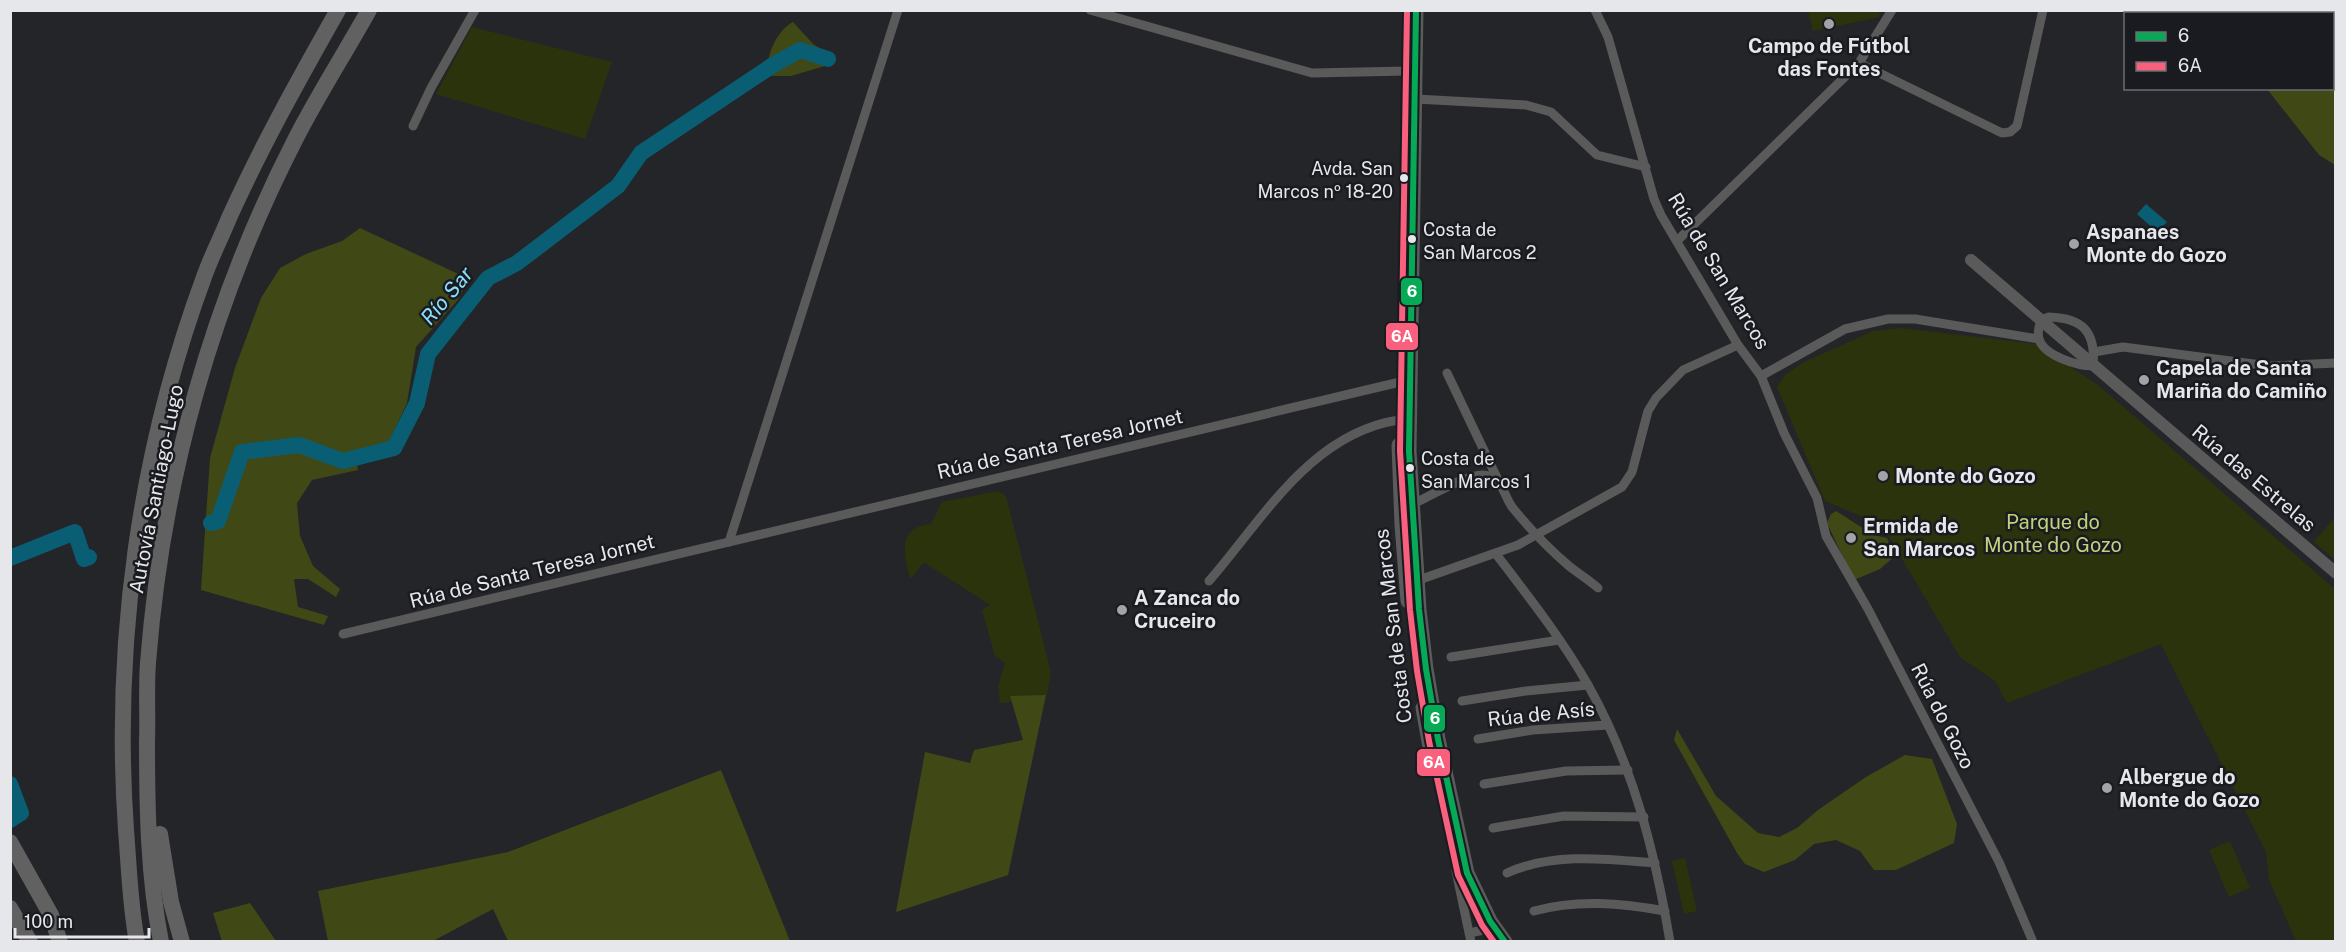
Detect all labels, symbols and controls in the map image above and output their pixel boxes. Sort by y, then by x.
legend [2124,12,2334,90]
marker: Campo de Fútbol das Fontes [1822,17,1836,31]
text: 6 [2178,25,2189,46]
place label: Campo de Fútbol das Fontes [1748,34,1910,81]
text: 6A [2178,55,2202,76]
place label: Avda. San Marcos nº 18-20 [1257,158,1393,202]
marker: Avda. San Marcos nº 18-20 [1398,172,1410,184]
street label: Rúa de San Marcos [1663,189,1775,353]
place label: Costa de San Marcos 2 [1423,219,1536,263]
place label: Aspanaes Monte do Gozo [2086,220,2227,267]
marker: Costa de San Marcos 2 [1406,233,1418,245]
marker: Aspanaes Monte do Gozo [2067,237,2081,251]
water label: Río Sar [415,261,479,330]
line badge: 6 [1400,277,1423,306]
text: 6 [1407,282,1417,301]
line badge: 6A [1385,322,1419,351]
text: 6A [1391,327,1413,346]
place label: Capela de Santa Mariña do Camiño [2156,356,2327,403]
marker: Capela de Santa Mariña do Camiño [2137,373,2151,387]
street label: Autovía Santiago-Lugo [124,383,188,595]
street label: Rúa de Santa Teresa Jornet [935,404,1185,484]
street label: Rúa das Estrelas [2187,419,2321,537]
place label: Costa de San Marcos 1 [1421,448,1531,492]
marker: Costa de San Marcos 1 [1404,462,1416,474]
place label: Monte do Gozo [1895,464,2036,488]
marker: Monte do Gozo [1876,469,1890,483]
park label: Parque do Monte do Gozo [1984,510,2122,557]
place label: Ermida de San Marcos [1863,514,1975,561]
street label: Costa de San Marcos [1369,527,1417,725]
street label: Rúa de Santa Teresa Jornet [407,529,657,613]
marker: Ermida de San Marcos [1844,531,1858,545]
place label: A Zanca do Cruceiro [1134,586,1240,633]
marker: A Zanca do Cruceiro [1115,603,1129,617]
street label: Rúa do Gozo [1906,659,1980,773]
street label: Rúa de Asís [1486,696,1596,732]
line badge: 6 [1423,704,1446,733]
text: 6 [1430,709,1440,728]
line badge: 6A [1416,748,1451,777]
text: 6A [1423,753,1445,772]
place label: Albergue do Monte do Gozo [2119,765,2260,812]
marker: Albergue do Monte do Gozo [2100,781,2114,795]
scale bar [15,901,148,939]
text: 100 m [24,911,73,932]

